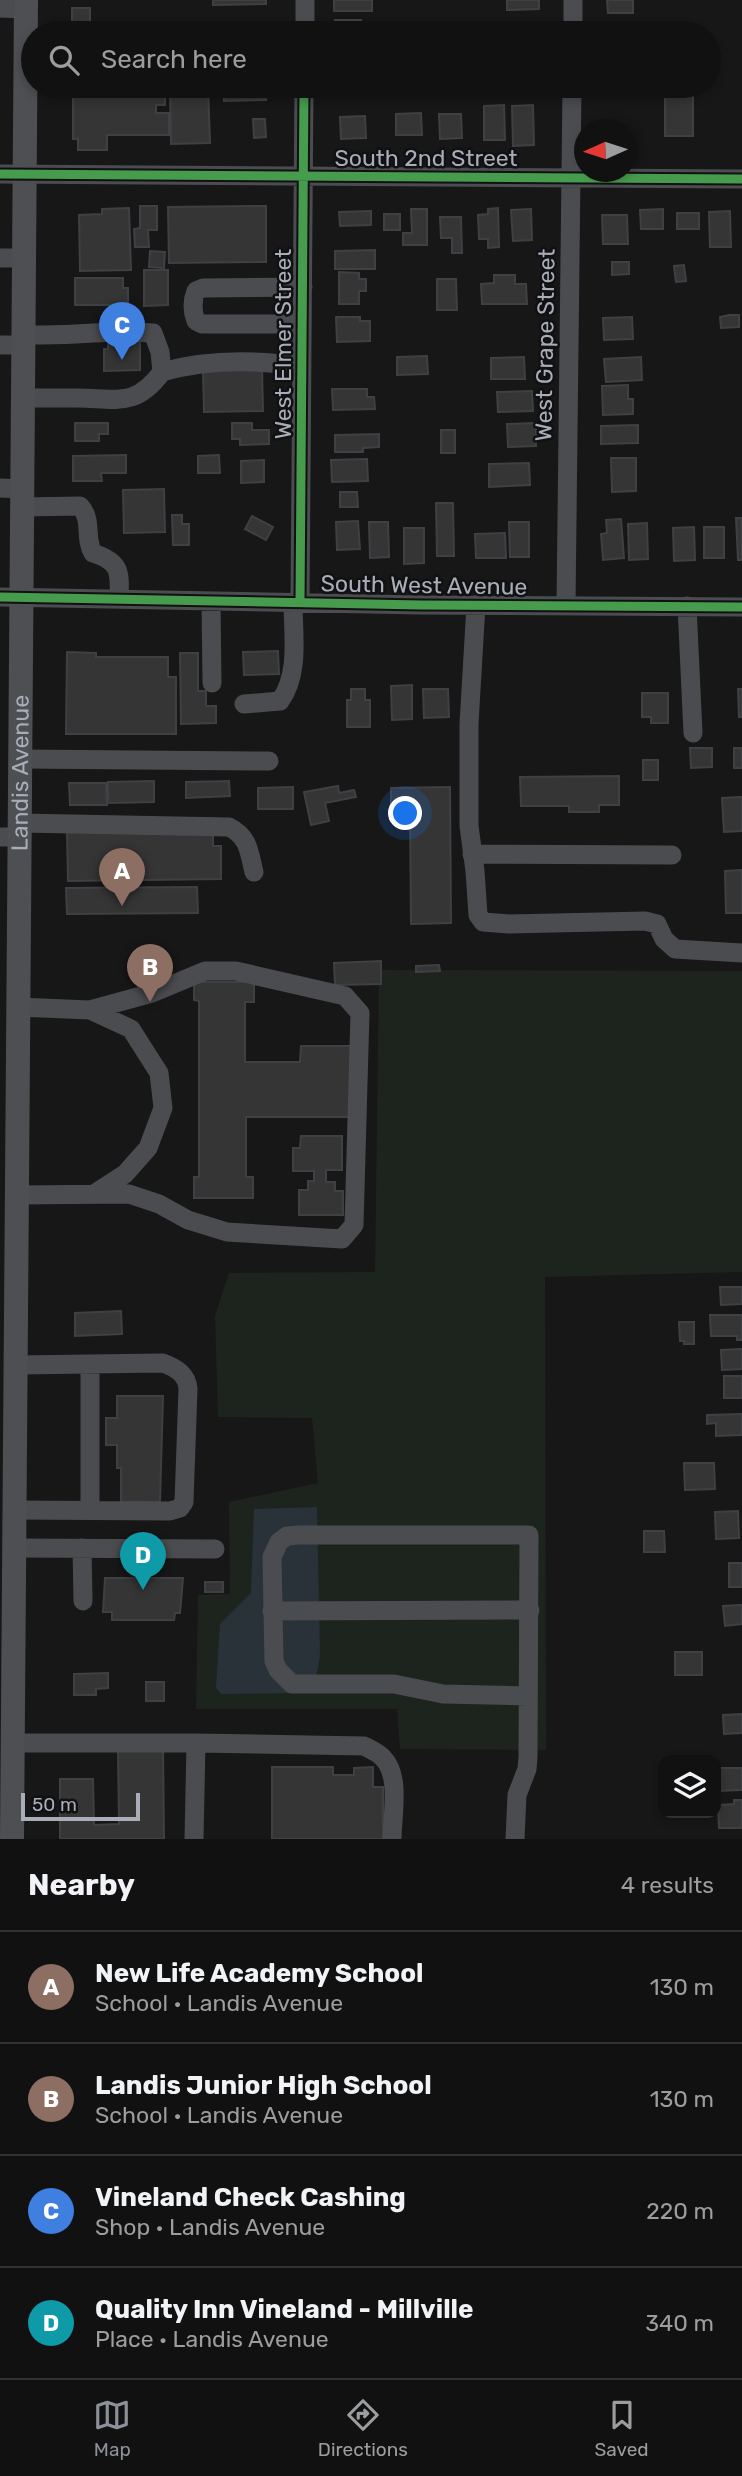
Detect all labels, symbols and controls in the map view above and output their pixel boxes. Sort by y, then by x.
search box [21,21,721,98]
icon: search [45,41,83,79]
text: Search here [101,44,247,75]
north arrow [574,119,637,182]
street label: South 2nd Street [334,144,518,172]
street label: West Grape Street [529,248,561,442]
street label: West Elmer Street [269,249,297,439]
pin: C [99,302,145,360]
street label: South West Avenue [320,569,528,601]
street label: Landis Avenue [6,695,35,851]
your location [388,796,422,830]
pin: A [99,848,145,906]
pin: B [127,944,173,1002]
pin: D [120,1532,166,1590]
map controls [658,1755,721,1818]
button: layers [658,1755,721,1818]
scale bar [21,1790,140,1822]
text: 50 m [32,1793,77,1816]
text: Nearby [28,1867,135,1903]
text: 4 results [621,1871,714,1899]
text: New Life Academy School [95,1958,424,1989]
text: A [43,1973,59,2001]
text: 130 m [650,1973,714,2001]
text: School · Landis Avenue [95,1989,343,2017]
text: Landis Junior High School [95,2070,432,2101]
text: B [43,2085,59,2113]
text: 130 m [650,2085,714,2113]
text: School · Landis Avenue [95,2101,343,2129]
text: Vineland Check Cashing [95,2182,406,2213]
text: C [43,2197,59,2225]
text: 220 m [646,2197,714,2225]
text: Shop · Landis Avenue [95,2213,325,2241]
text: Quality Inn Vineland - Millville [95,2294,473,2325]
text: D [43,2309,59,2337]
text: 340 m [645,2309,714,2337]
text: Place · Landis Avenue [95,2325,329,2353]
tab: Map [93,2396,131,2461]
tab: Directions [318,2396,408,2461]
tab: Saved [594,2396,649,2461]

